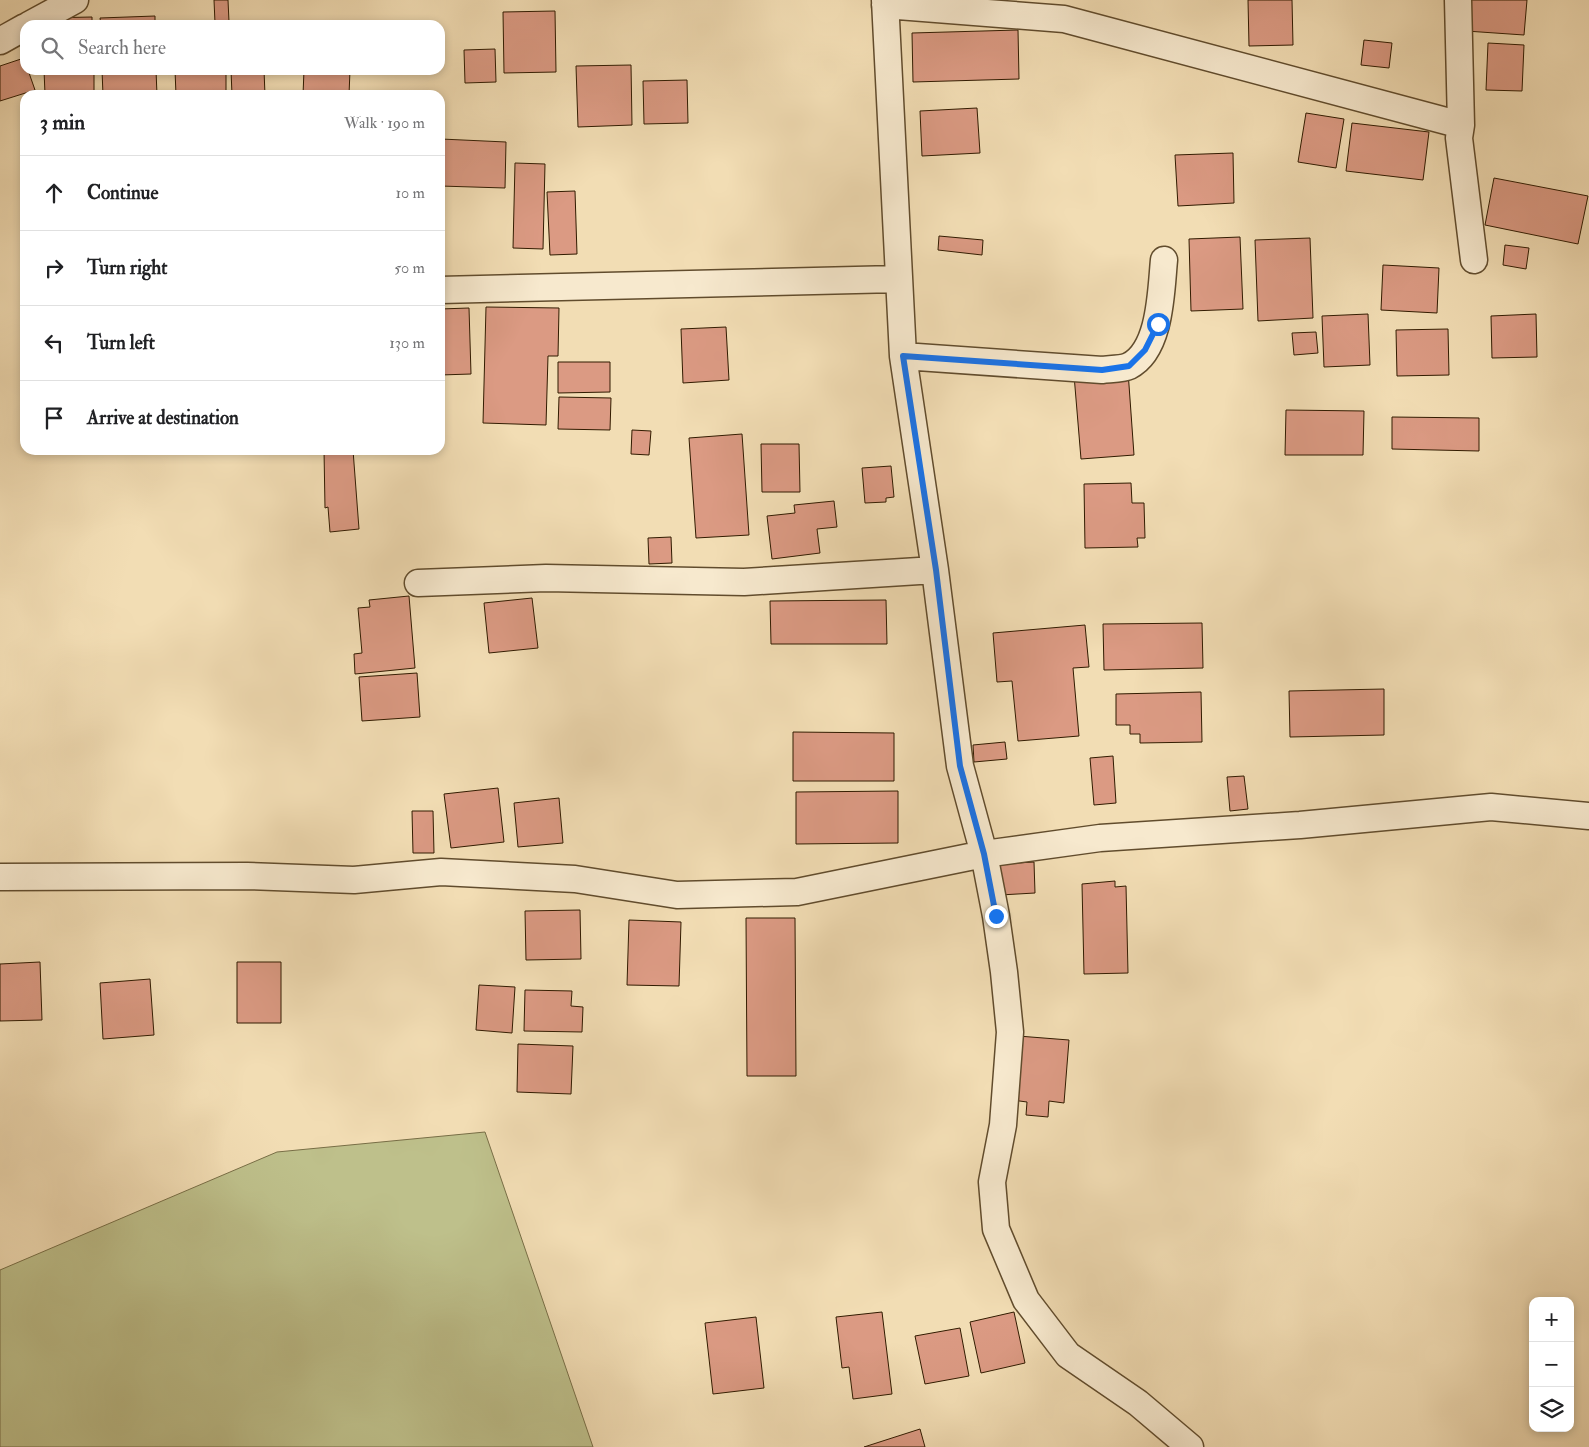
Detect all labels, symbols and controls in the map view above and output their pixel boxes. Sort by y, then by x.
search box [20,20,445,75]
icon: search [38,34,66,62]
text: Search here [78,36,166,60]
text: 3 min [40,109,85,136]
text: Walk · 190 m [344,113,425,133]
icon: ahead [40,179,68,207]
text: Continue [87,181,158,205]
text: 10 m [395,183,425,203]
icon: right [40,254,68,282]
text: Turn right [87,256,167,280]
text: 50 m [394,258,425,278]
route start [1147,313,1170,336]
icon: left [40,329,68,357]
text: Turn left [87,331,155,355]
text: 130 m [389,333,425,353]
icon: arrive [40,404,68,432]
text: Arrive at destination [87,406,239,430]
route end [985,905,1008,928]
map controls [1529,1297,1574,1432]
button: + [1529,1297,1574,1342]
button: − [1529,1342,1574,1387]
button: layers [1529,1387,1574,1432]

